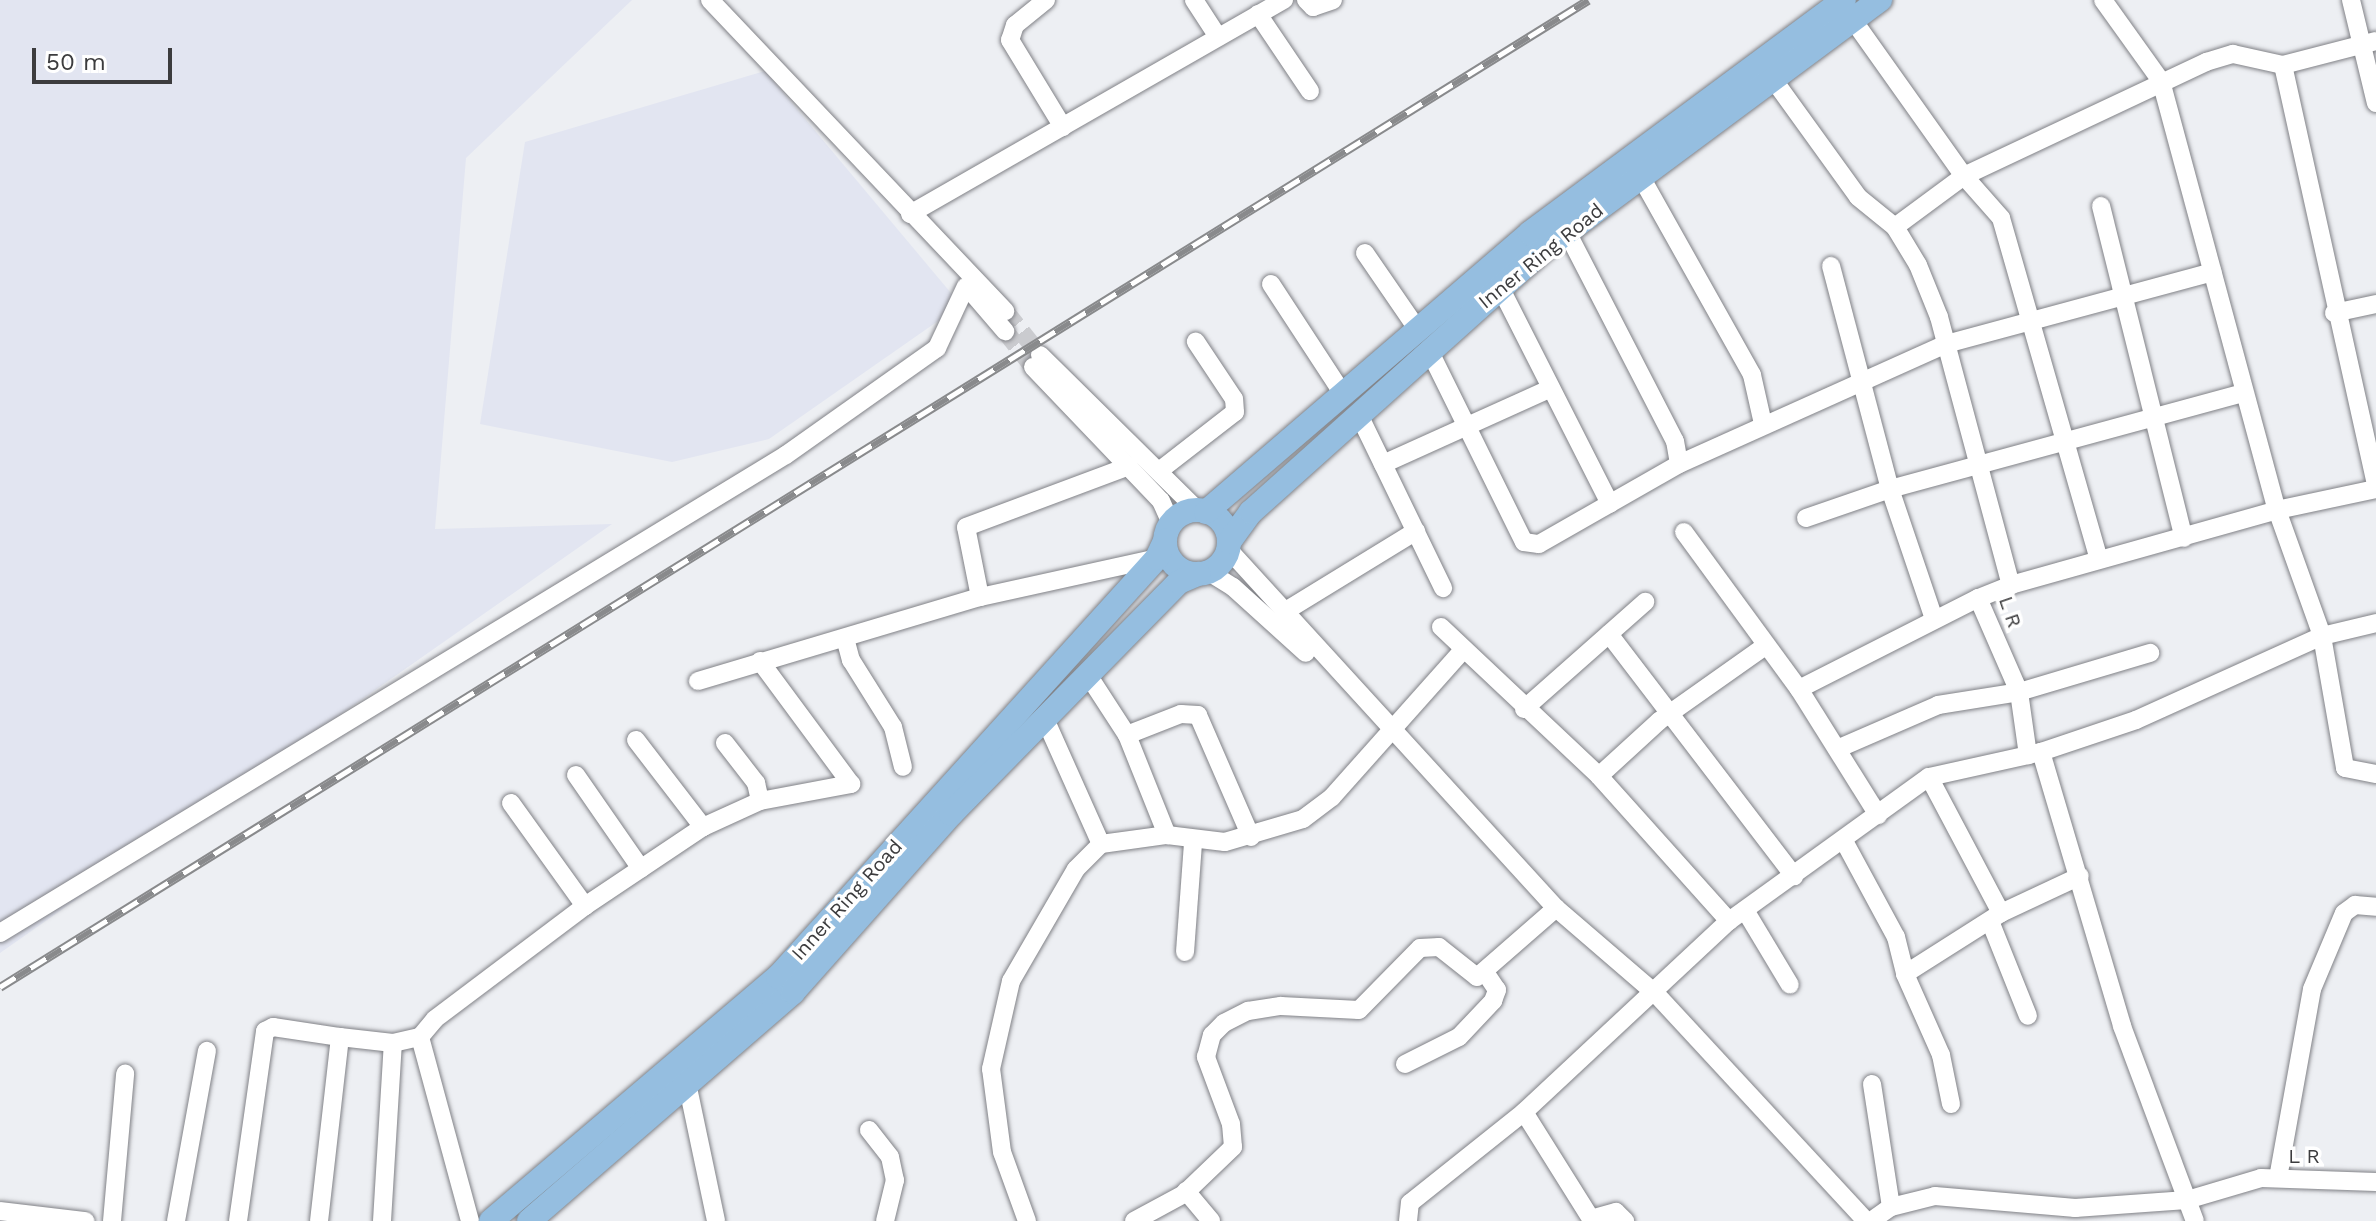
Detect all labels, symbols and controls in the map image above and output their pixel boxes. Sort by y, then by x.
scale bar [36,32,176,82]
text: 50 m [46,48,106,76]
street label: Inner Ring Road [1473,198,1609,314]
street label: L R [1993,593,2027,631]
street label: Inner Ring Road [786,835,908,965]
street label: L R [2288,1144,2320,1168]

